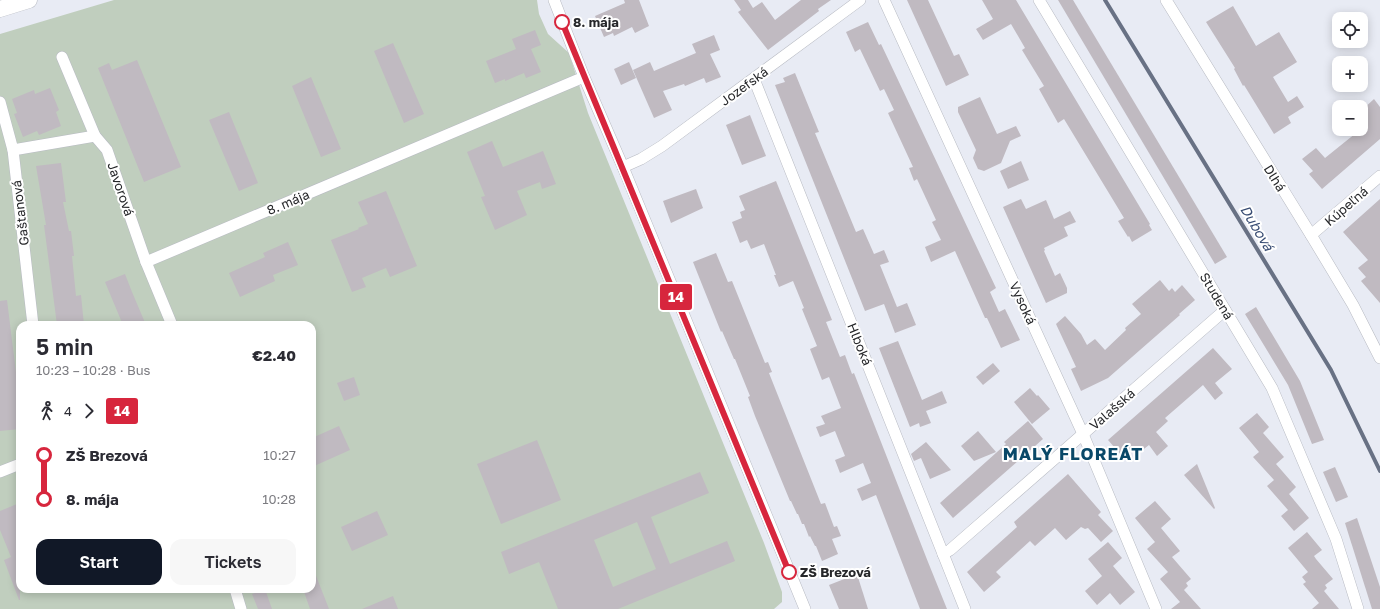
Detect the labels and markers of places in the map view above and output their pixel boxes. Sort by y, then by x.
marker: 8. mája [554,14,570,30]
place label: 8. mája [573,14,619,30]
marker: ZŠ Brezová [781,564,797,580]
place label: ZŠ Brezová [800,564,871,580]

